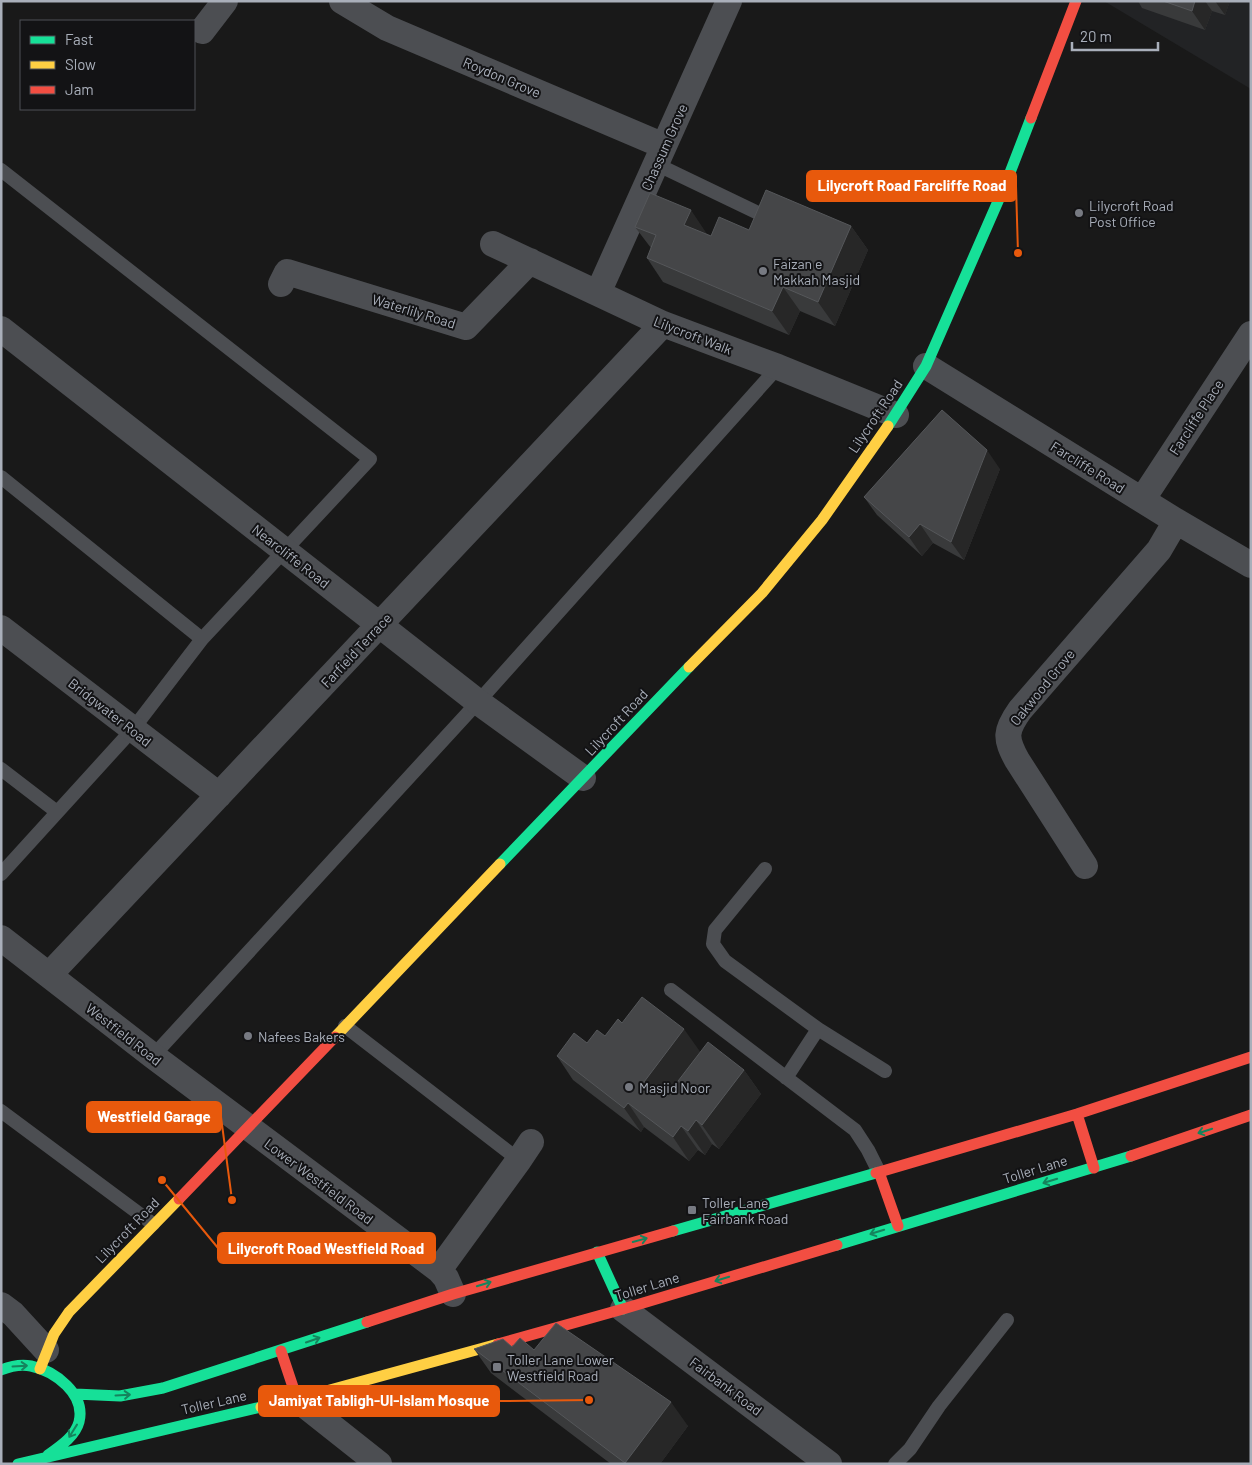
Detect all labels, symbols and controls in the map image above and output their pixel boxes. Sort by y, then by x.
legend [20,20,195,110]
scale bar [1072,20,1158,52]
text: 20 m [1080,27,1112,45]
text: Fast [65,30,93,48]
street label: Roydon Grove [461,53,543,101]
text: Slow [65,55,96,73]
text: Jam [65,80,94,98]
street label: Chassum Grove [637,101,691,193]
callout: Lilycroft Road Farcliffe Road [807,171,1016,201]
text: Lilycroft Road Farcliffe Road [817,176,1007,194]
place label: Lilycroft Road Post Office [1089,197,1174,230]
marker: Lilycroft Road Post Office [1073,207,1085,219]
place label: Faizan e Makkah Masjid [773,255,860,288]
marker: Faizan e Makkah Masjid [757,265,769,277]
street label: Waterlily Road [370,290,458,332]
street label: Lilycroft Walk [651,312,735,358]
street label: Lilycroft Road [844,376,906,456]
street label: Farcliffe Place [1165,376,1227,458]
street label: Farcliffe Road [1048,437,1128,497]
street label: Nearcliffe Road [249,520,333,592]
street label: Farfield Terrace [317,609,395,691]
street label: Oakwood Grove [1006,645,1078,729]
street label: Bridgwater Road [65,674,155,750]
street label: Lilycroft Road [581,685,651,759]
street label: Westfield Road [83,999,165,1069]
place label: Nafees Bakers [258,1028,345,1045]
marker: Nafees Bakers [242,1030,254,1042]
place label: Masjid Noor [639,1079,710,1096]
marker: Masjid Noor [623,1081,635,1093]
callout: Westfield Garage [87,1102,221,1132]
text: Westfield Garage [97,1107,211,1125]
one-way arrow [1197,1126,1213,1136]
street label: Lower Westfield Road [261,1135,377,1227]
street label: Toller Lane [1001,1151,1069,1187]
one-way arrow [1042,1176,1058,1186]
street label: Lilycroft Road [91,1194,163,1266]
place label: Toller Lane Fairbank Road [702,1194,788,1227]
marker: Toller Lane Fairbank Road [686,1204,698,1216]
one-way arrow [870,1228,886,1238]
callout: Lilycroft Road Westfield Road [218,1233,435,1263]
one-way arrow [632,1235,648,1244]
text: Lilycroft Road Westfield Road [228,1239,424,1257]
street label: Toller Lane [613,1268,681,1304]
one-way arrow [714,1275,730,1285]
one-way arrow [475,1279,491,1289]
one-way arrow [305,1335,321,1345]
place label: Toller Lane Lower Westfield Road [507,1351,614,1384]
street label: Fairbank Road [686,1353,766,1419]
one-way arrow [12,1361,28,1370]
marker: Toller Lane Lower Westfield Road [491,1361,503,1373]
street label: Toller Lane [180,1386,248,1418]
callout: Jamiyat Tabligh-Ul-Islam Mosque [259,1386,499,1416]
one-way arrow [115,1390,131,1399]
text: Jamiyat Tabligh-Ul-Islam Mosque [269,1391,489,1409]
one-way arrow [68,1424,79,1438]

